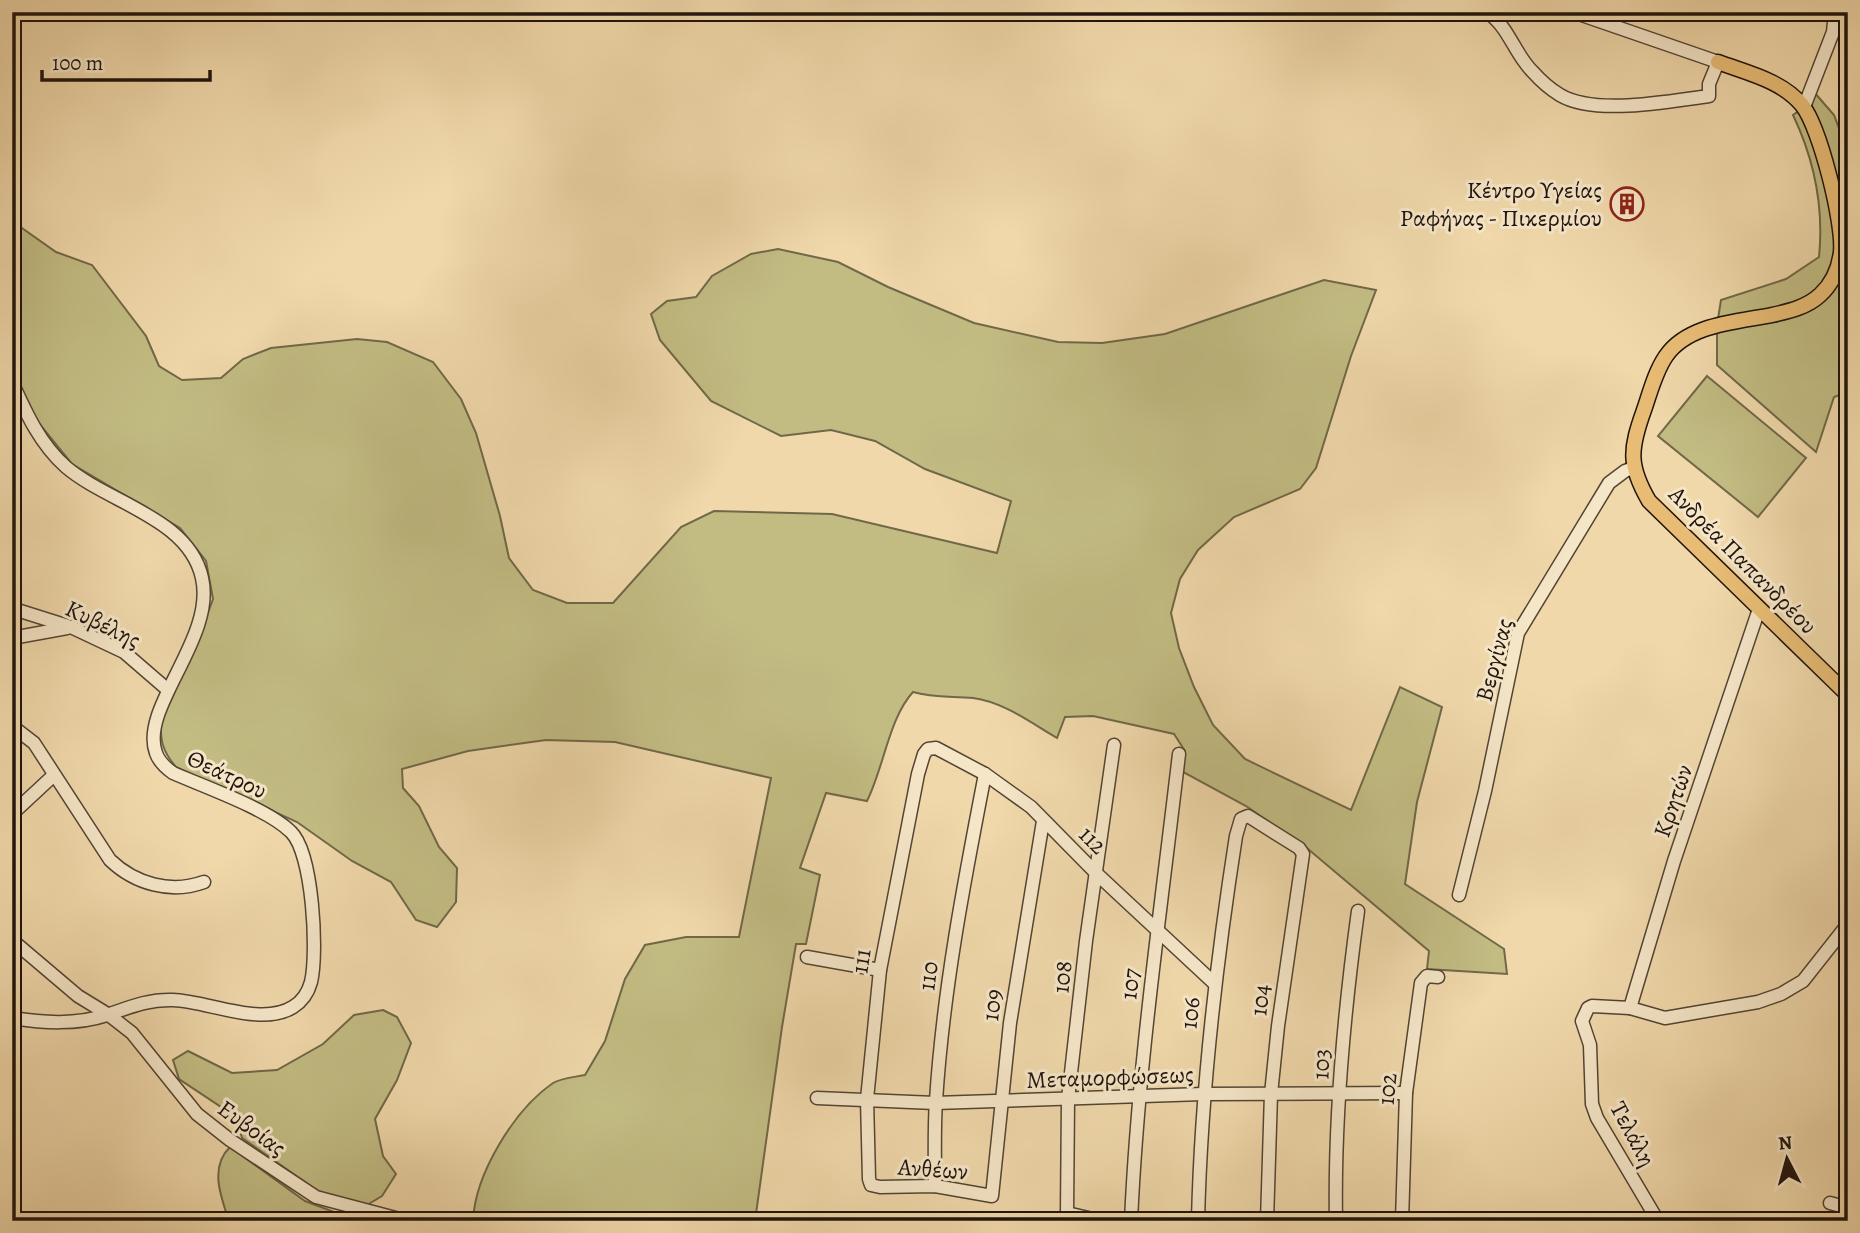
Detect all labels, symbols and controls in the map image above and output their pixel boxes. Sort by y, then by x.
scale bar [42,38,210,82]
text: 100 m [52,49,103,77]
place label: Κέντρο Υγείας Ραφήνας - Πικερμίου [1400,174,1602,234]
building icon: Κέντρο Υγείας Ραφήνας - Πικερμίου [1608,185,1646,223]
street label: Ανδρέα Παπανδρέου [1661,478,1824,641]
street label: Κυβέλης [60,592,146,656]
street label: Βεργίνας [1468,615,1520,705]
street label: Θεάτρου [182,742,272,806]
street label: Κρητών [1646,760,1700,842]
street label: 112 [1072,819,1114,861]
street label: 111 [843,946,879,976]
street label: 110 [910,959,946,993]
street label: 108 [1044,959,1080,995]
street label: 107 [1112,966,1148,1001]
street label: 104 [1242,982,1278,1018]
street label: 109 [974,987,1010,1023]
street label: 106 [1172,995,1208,1031]
street label: 103 [1304,1048,1338,1080]
street label: Μεταμορφώσεως [1026,1058,1194,1096]
street label: 102 [1370,1071,1404,1107]
street label: Ευβοίας [211,1092,293,1164]
street label: Τελάλη [1602,1096,1664,1172]
north arrow [1752,1124,1822,1194]
text: N [1777,1129,1794,1157]
street label: Ανθέων [896,1151,969,1187]

